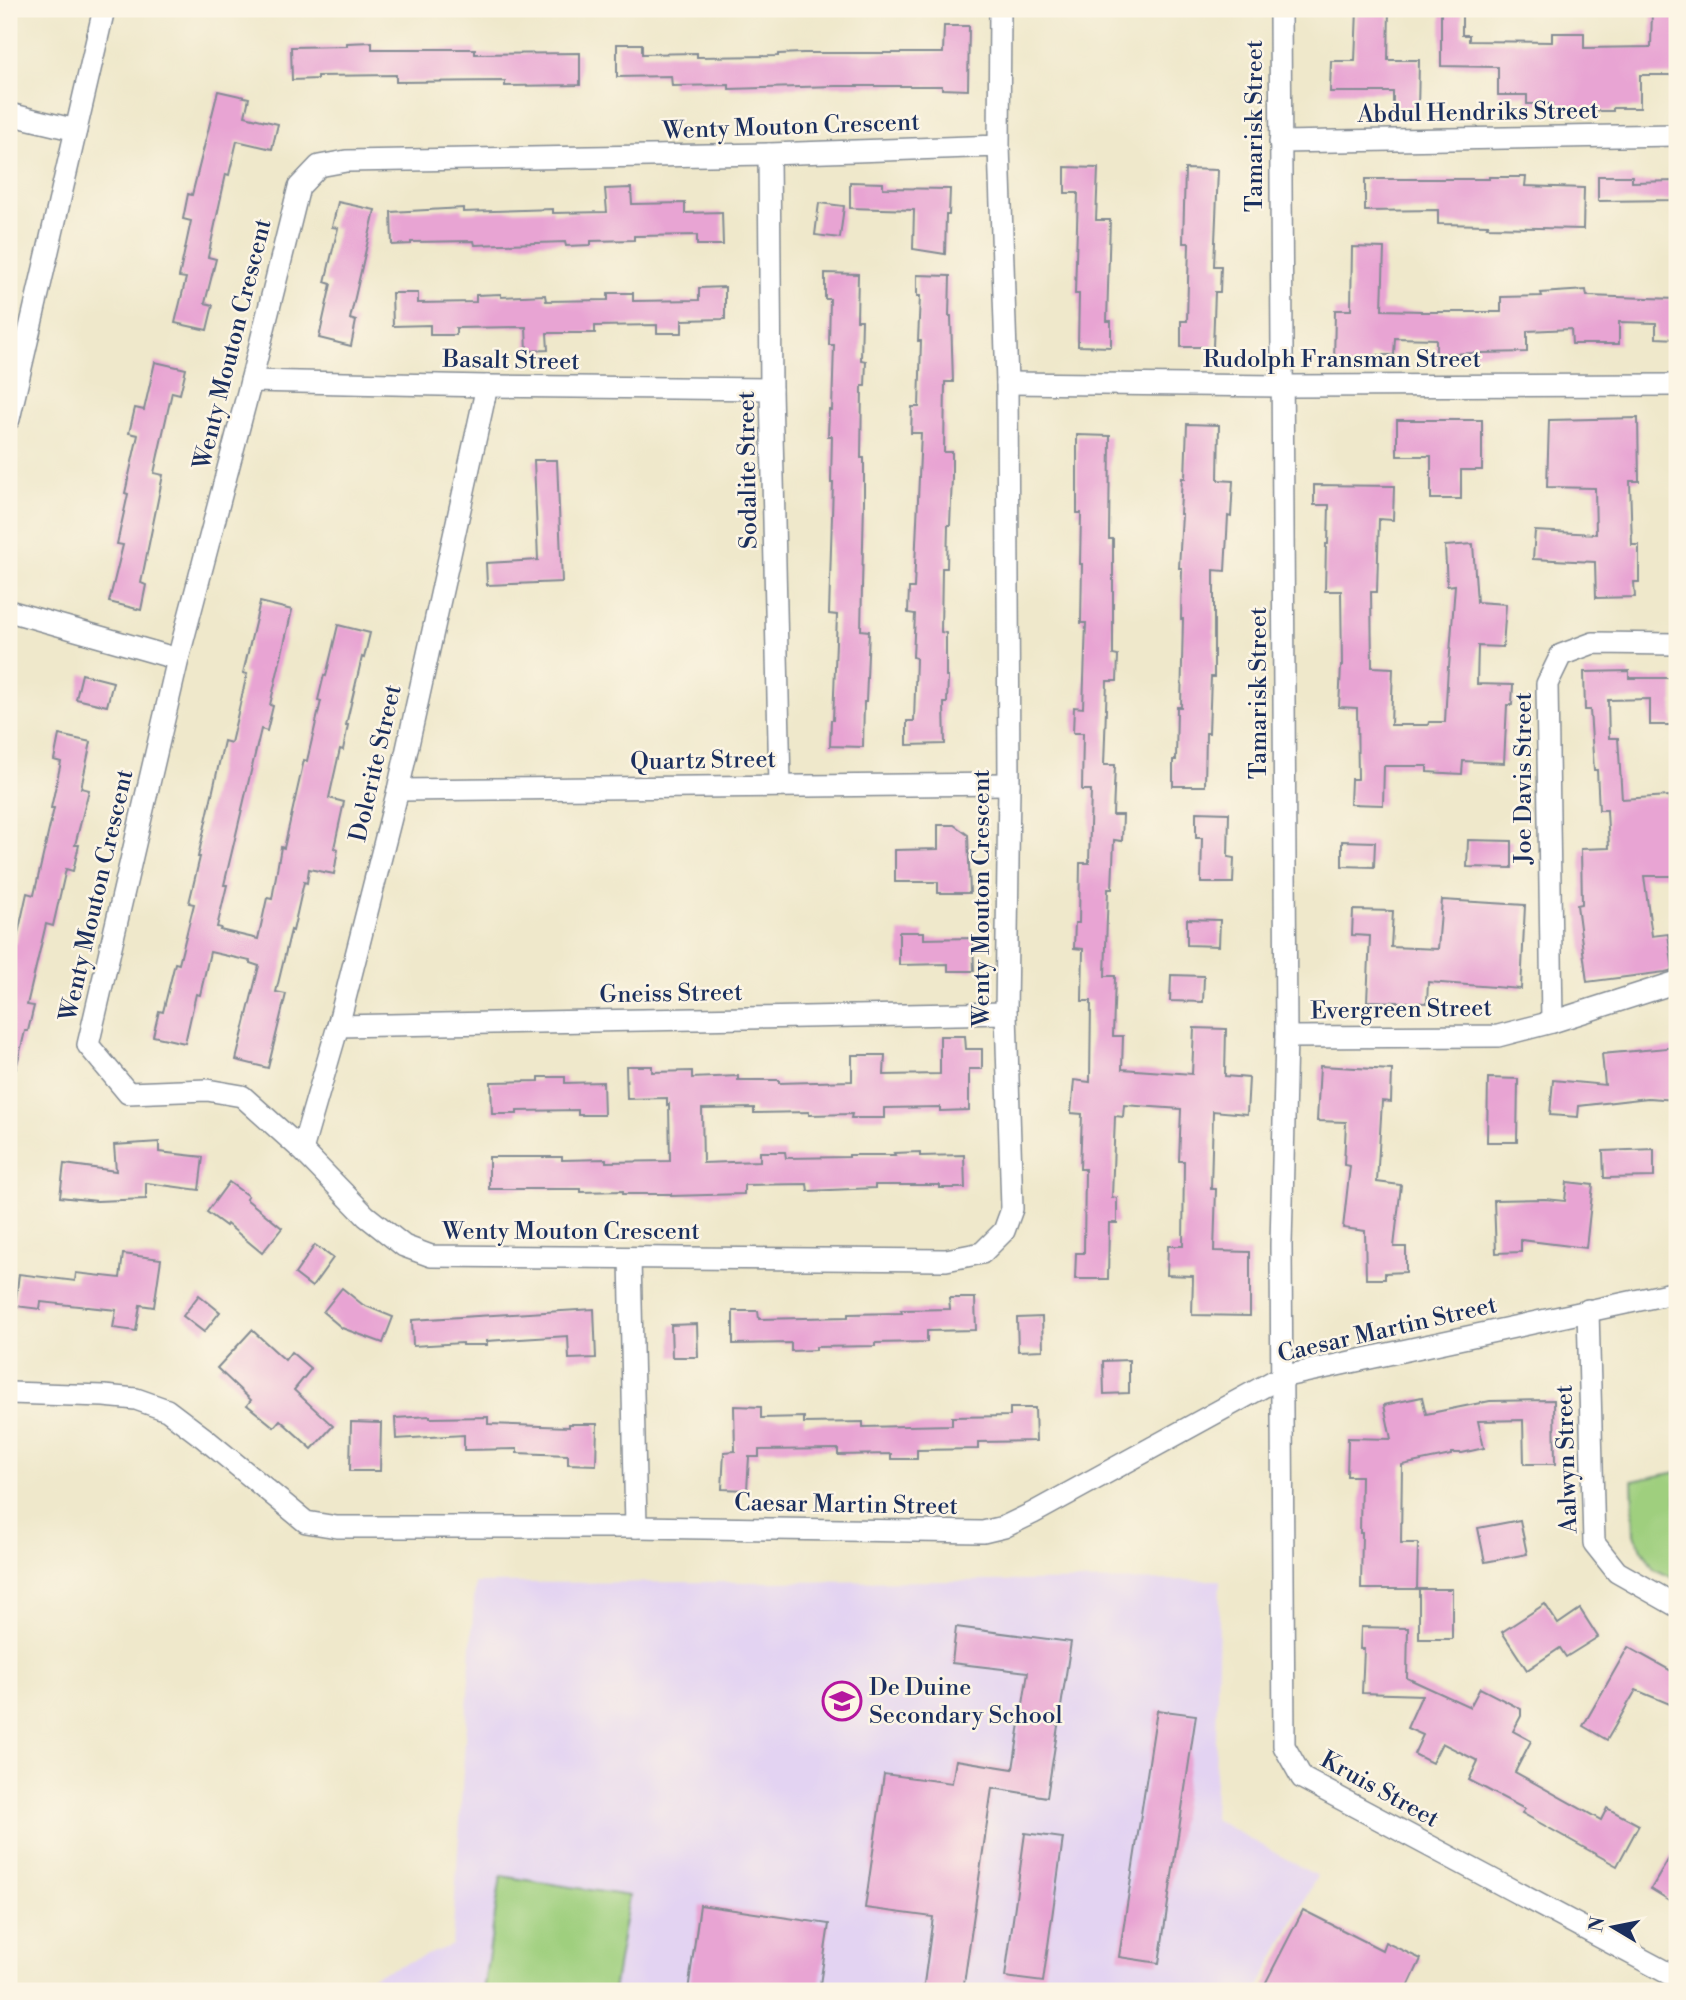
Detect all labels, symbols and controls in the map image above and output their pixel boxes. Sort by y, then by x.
street label: Tamarisk Street [1240,39,1270,212]
street label: Abdul Hendriks Street [1356,96,1599,130]
street label: Wenty Mouton Crescent [661,107,921,147]
street label: Wenty Mouton Crescent [187,215,279,474]
street label: Basalt Street [441,345,580,377]
street label: Rudolph Fransman Street [1203,345,1481,375]
street label: Sodalite Street [732,390,764,549]
street label: Tamarisk Street [1244,606,1274,779]
street label: Dolerite Street [343,681,409,845]
street label: Joe Davis Street [1509,692,1539,865]
street label: Quartz Street [630,745,777,777]
street label: Wenty Mouton Crescent [53,766,141,1025]
street label: Wenty Mouton Crescent [967,769,997,1028]
street label: Gneiss Street [599,978,743,1010]
street label: Evergreen Street [1310,993,1493,1027]
street label: Wenty Mouton Crescent [441,1217,700,1247]
street label: Caesar Martin Street [1275,1290,1500,1370]
street label: Aalwyn Street [1549,1384,1585,1535]
street label: Caesar Martin Street [734,1488,959,1522]
place label: De Duine Secondary School [869,1673,1063,1731]
school or university icon: De Duine Secondary School [821,1680,863,1722]
street label: Kruis Street [1315,1745,1444,1835]
north arrow [1578,1892,1648,1962]
text: N [1584,1915,1610,1934]

